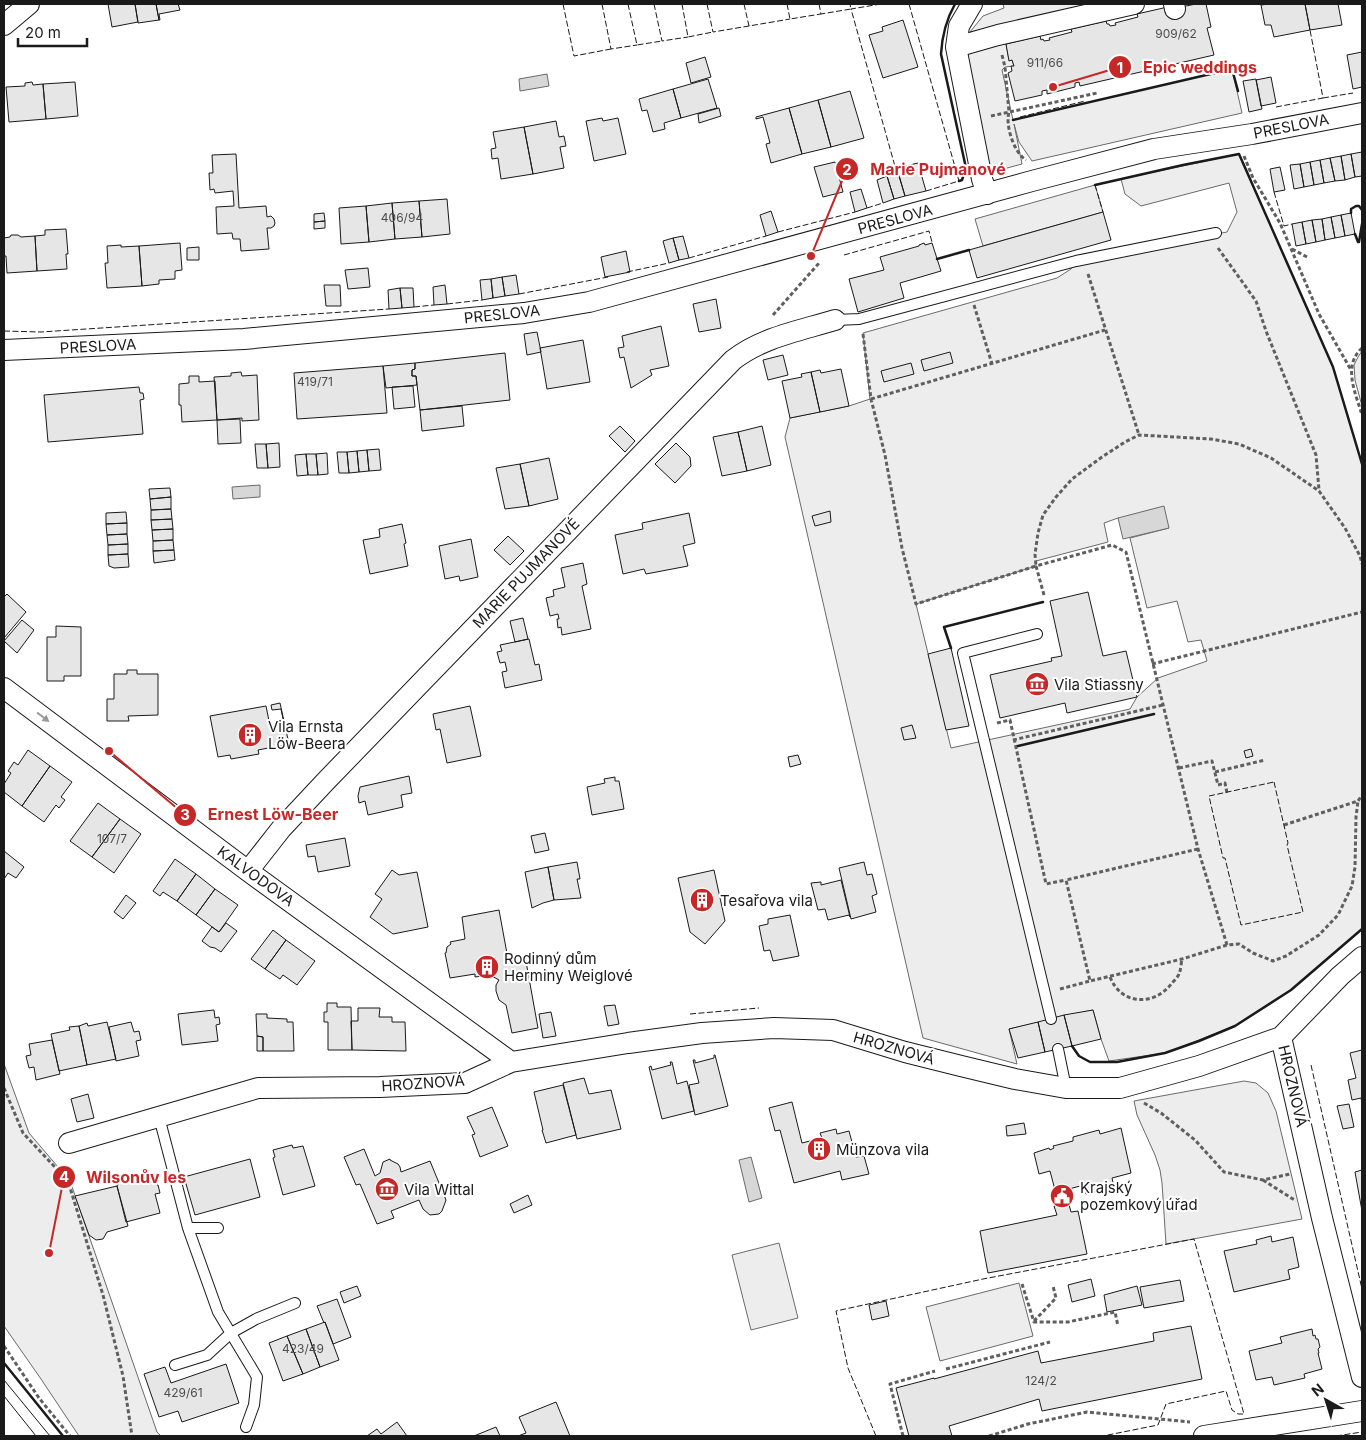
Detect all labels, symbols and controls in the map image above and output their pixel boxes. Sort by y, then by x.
scale bar [18,15,86,47]
text: 20 m [25,23,61,42]
house number: 909/62 [1155,26,1197,41]
callout: Epic weddings [1108,52,1267,83]
house number: 911/66 [1027,55,1063,70]
text: Epic weddings [1143,57,1257,77]
text: 1 [1117,58,1123,77]
street label: PRESLOVA [1252,109,1330,143]
callout: Marie Pujmanové [835,154,1015,185]
text: Marie Pujmanové [870,159,1006,179]
text: 2 [842,160,852,179]
street label: PRESLOVA [856,200,934,238]
house number: 406/94 [381,210,423,225]
street label: PRESLOVA [463,301,541,327]
street label: PRESLOVA [59,335,137,357]
house number: 419/71 [297,374,333,389]
street label: MARIE PUJMANOVÉ [469,514,583,632]
museum icon: Vila Stiassny [1024,671,1050,697]
place label: Vila Stiassny [1054,675,1144,694]
one-way arrow [36,712,50,722]
place label: Vila Ernsta Löw-Beera [268,717,346,753]
building icon: Vila Ernsta Löw-Beera [237,722,263,748]
callout: Ernest Löw-Beer [172,799,348,830]
text: Ernest Löw-Beer [208,804,339,824]
text: 3 [180,805,190,824]
house number: 107/7 [97,831,127,846]
street label: KALVODOVA [214,842,298,910]
building icon: Tesařova vila [689,887,715,913]
place label: Tesařova vila [720,891,813,910]
place label: Rodinný dům Herminy Weiglové [504,949,633,985]
building icon: Rodinný dům Herminy Weiglové [474,954,500,980]
street label: HROZNOVÁ [851,1027,937,1069]
street label: HROZNOVÁ [1274,1043,1312,1129]
street label: HROZNOVÁ [381,1071,465,1095]
building icon: Münzova vila [806,1136,832,1162]
place label: Münzova vila [836,1140,929,1159]
callout: Wilsonův les [51,1162,196,1193]
text: 4 [59,1167,69,1186]
text: Wilsonův les [86,1167,186,1187]
museum icon: Vila Wittal [374,1176,400,1202]
place label: Krajský pozemkový úřad [1080,1178,1198,1214]
place label: Vila Wittal [404,1180,474,1199]
public building icon: Krajský pozemkový úřad [1049,1183,1075,1209]
house number: 423/49 [282,1341,324,1356]
house number: 124/2 [1025,1373,1057,1388]
north arrow [1301,1375,1351,1425]
text: N [1308,1380,1327,1399]
house number: 429/61 [163,1385,203,1400]

